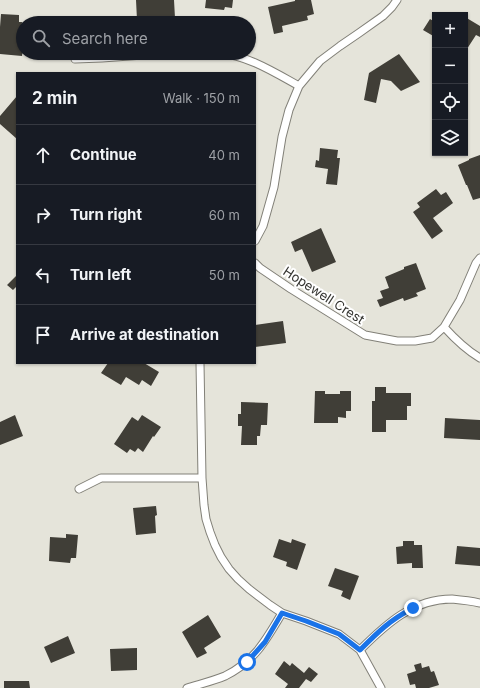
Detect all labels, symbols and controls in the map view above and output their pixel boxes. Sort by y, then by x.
map controls [432,12,468,156]
button: + [432,12,468,48]
search box [16,16,256,60]
icon: search [30,27,52,49]
text: Search here [62,29,148,48]
button: − [432,48,468,84]
button: locate [432,84,468,120]
text: 2 min [32,88,77,108]
text: Walk · 150 m [163,90,240,106]
button: layers [432,120,468,156]
icon: ahead [32,144,54,166]
text: Continue [70,145,137,164]
text: 40 m [208,147,240,163]
icon: right [32,204,54,226]
text: Turn right [70,205,142,224]
text: 60 m [209,207,240,223]
street label: Hopewell Crest [280,263,368,327]
icon: left [32,264,54,286]
text: Turn left [70,265,131,284]
text: 50 m [209,267,240,283]
icon: arrive [32,324,54,346]
text: Arrive at destination [70,325,219,344]
route end [404,599,422,617]
route start [238,653,256,671]

